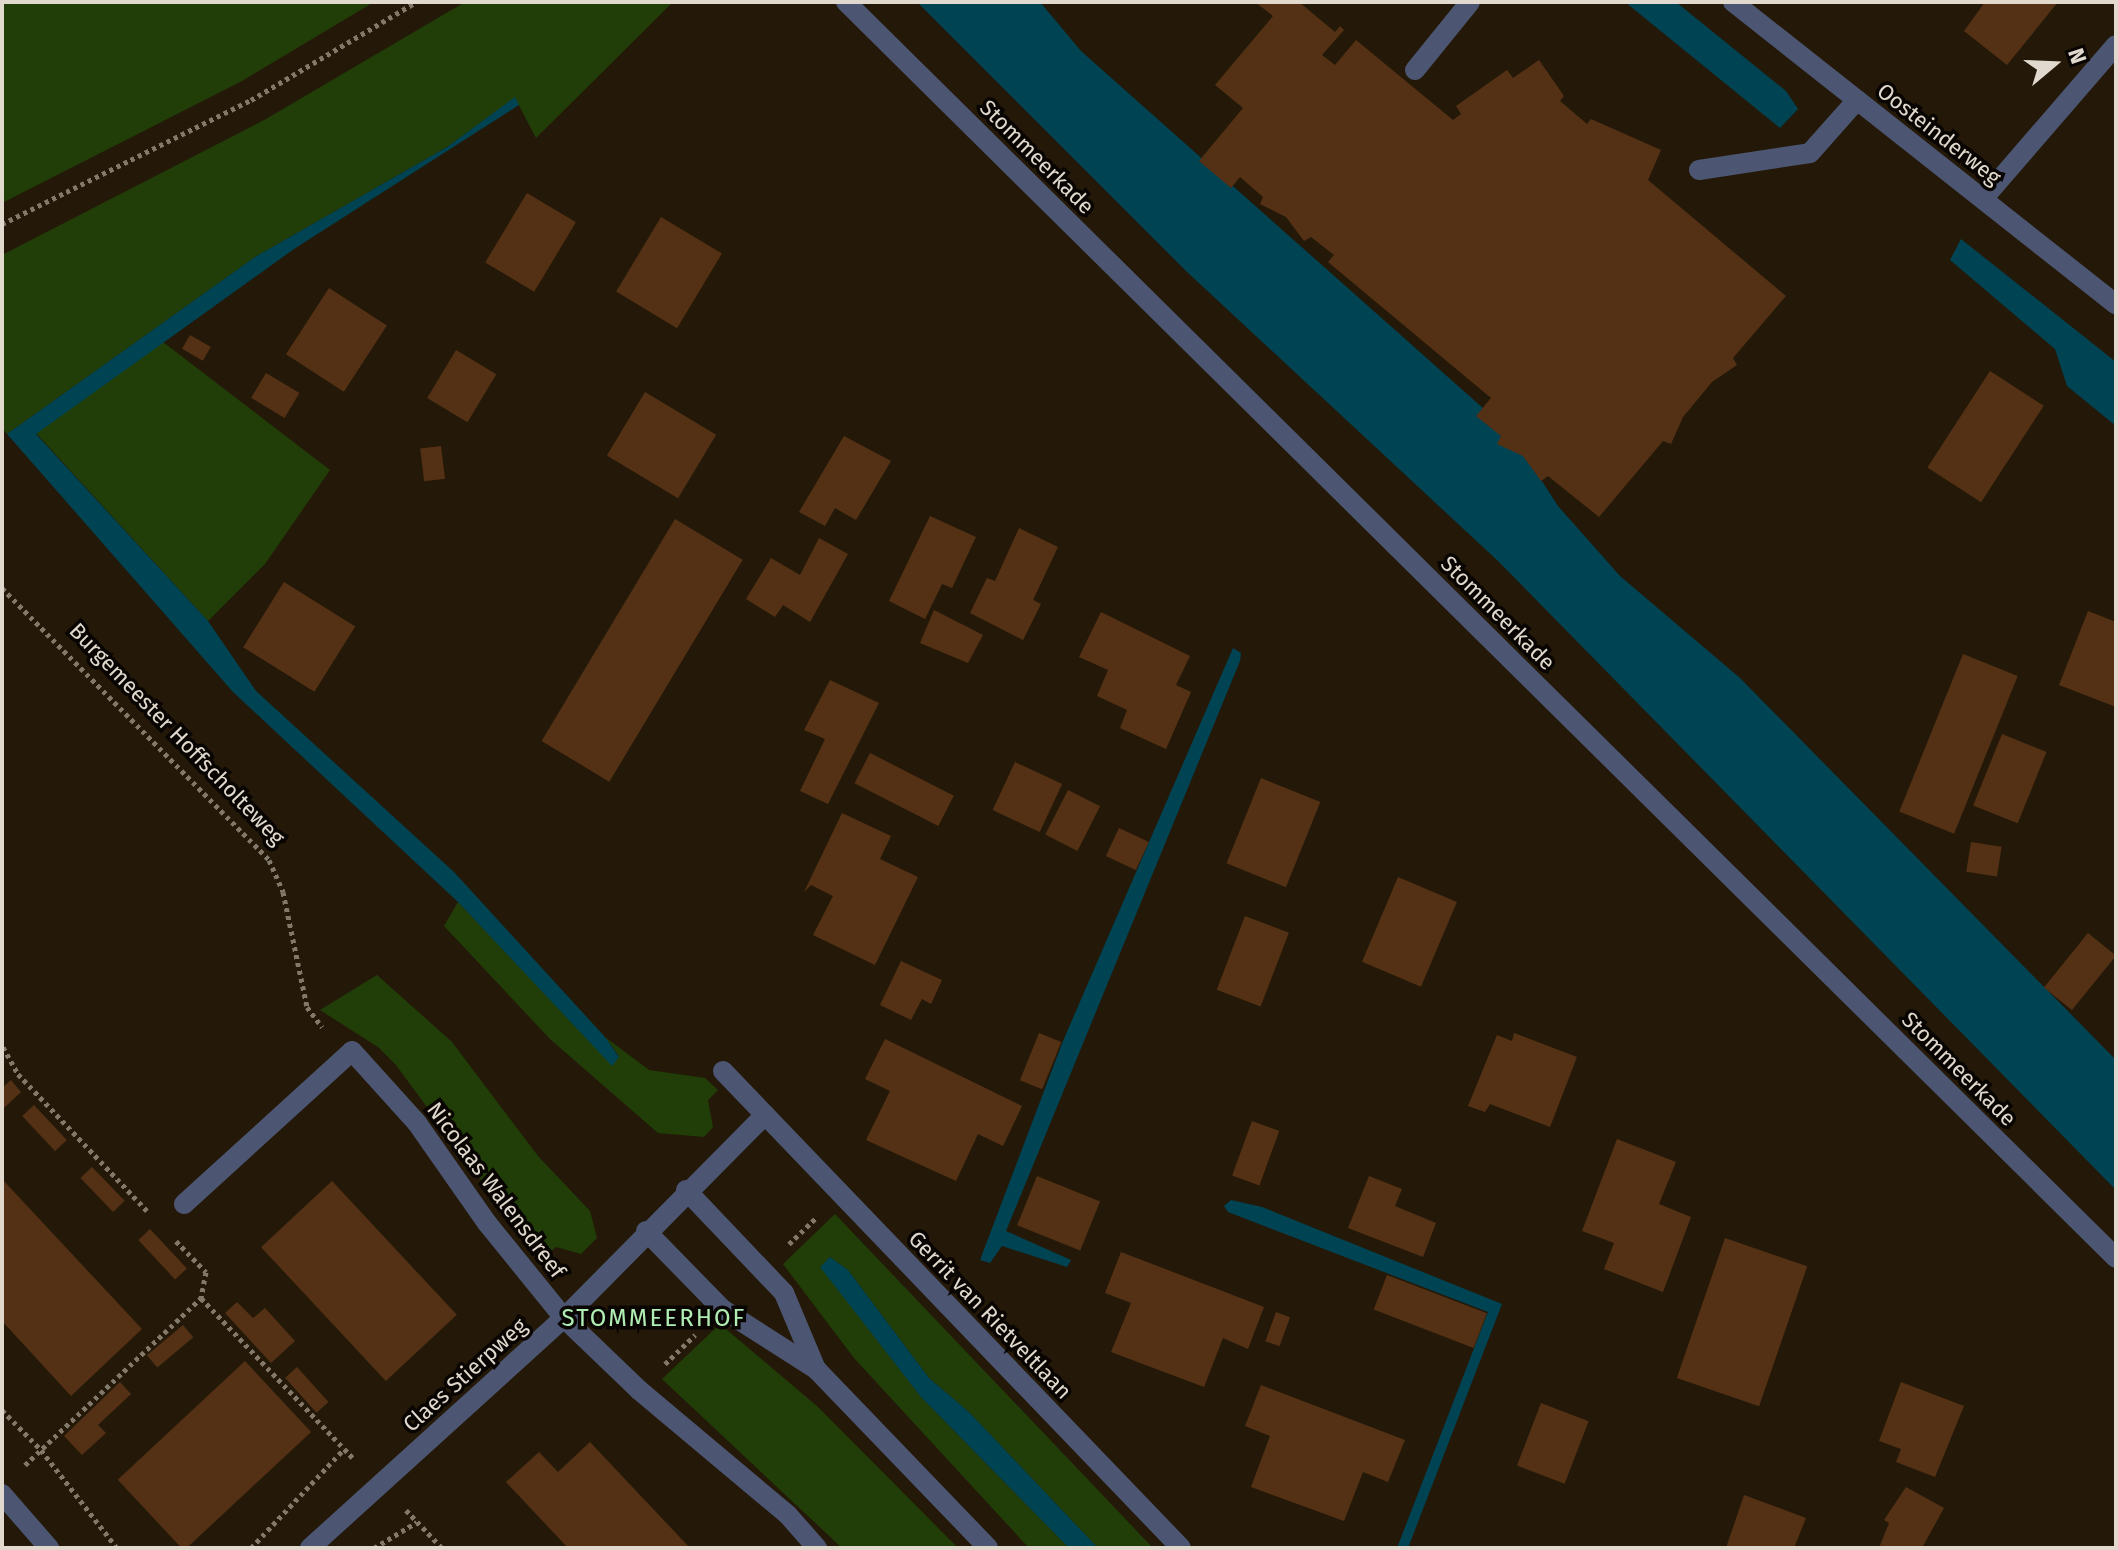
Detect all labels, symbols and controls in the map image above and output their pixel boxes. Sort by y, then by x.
north arrow [2014,24,2094,104]
text: N [2062,45,2092,67]
street label: Oosteinderweg [1872,77,2006,191]
street label: Stommeerkade [974,94,1100,220]
street label: Stommeerkade [1435,550,1561,676]
street label: Burgemeester Hoffscholteweg [64,617,290,851]
street label: Stommeerkade [1896,1006,2022,1132]
street label: Nicolaas Walensdreef [421,1097,571,1283]
street label: Gerrit van Rietveltlaan [903,1226,1077,1404]
district label: STOMMEERHOF [562,1305,746,1333]
street label: Claes Stierpweg [398,1313,532,1437]

